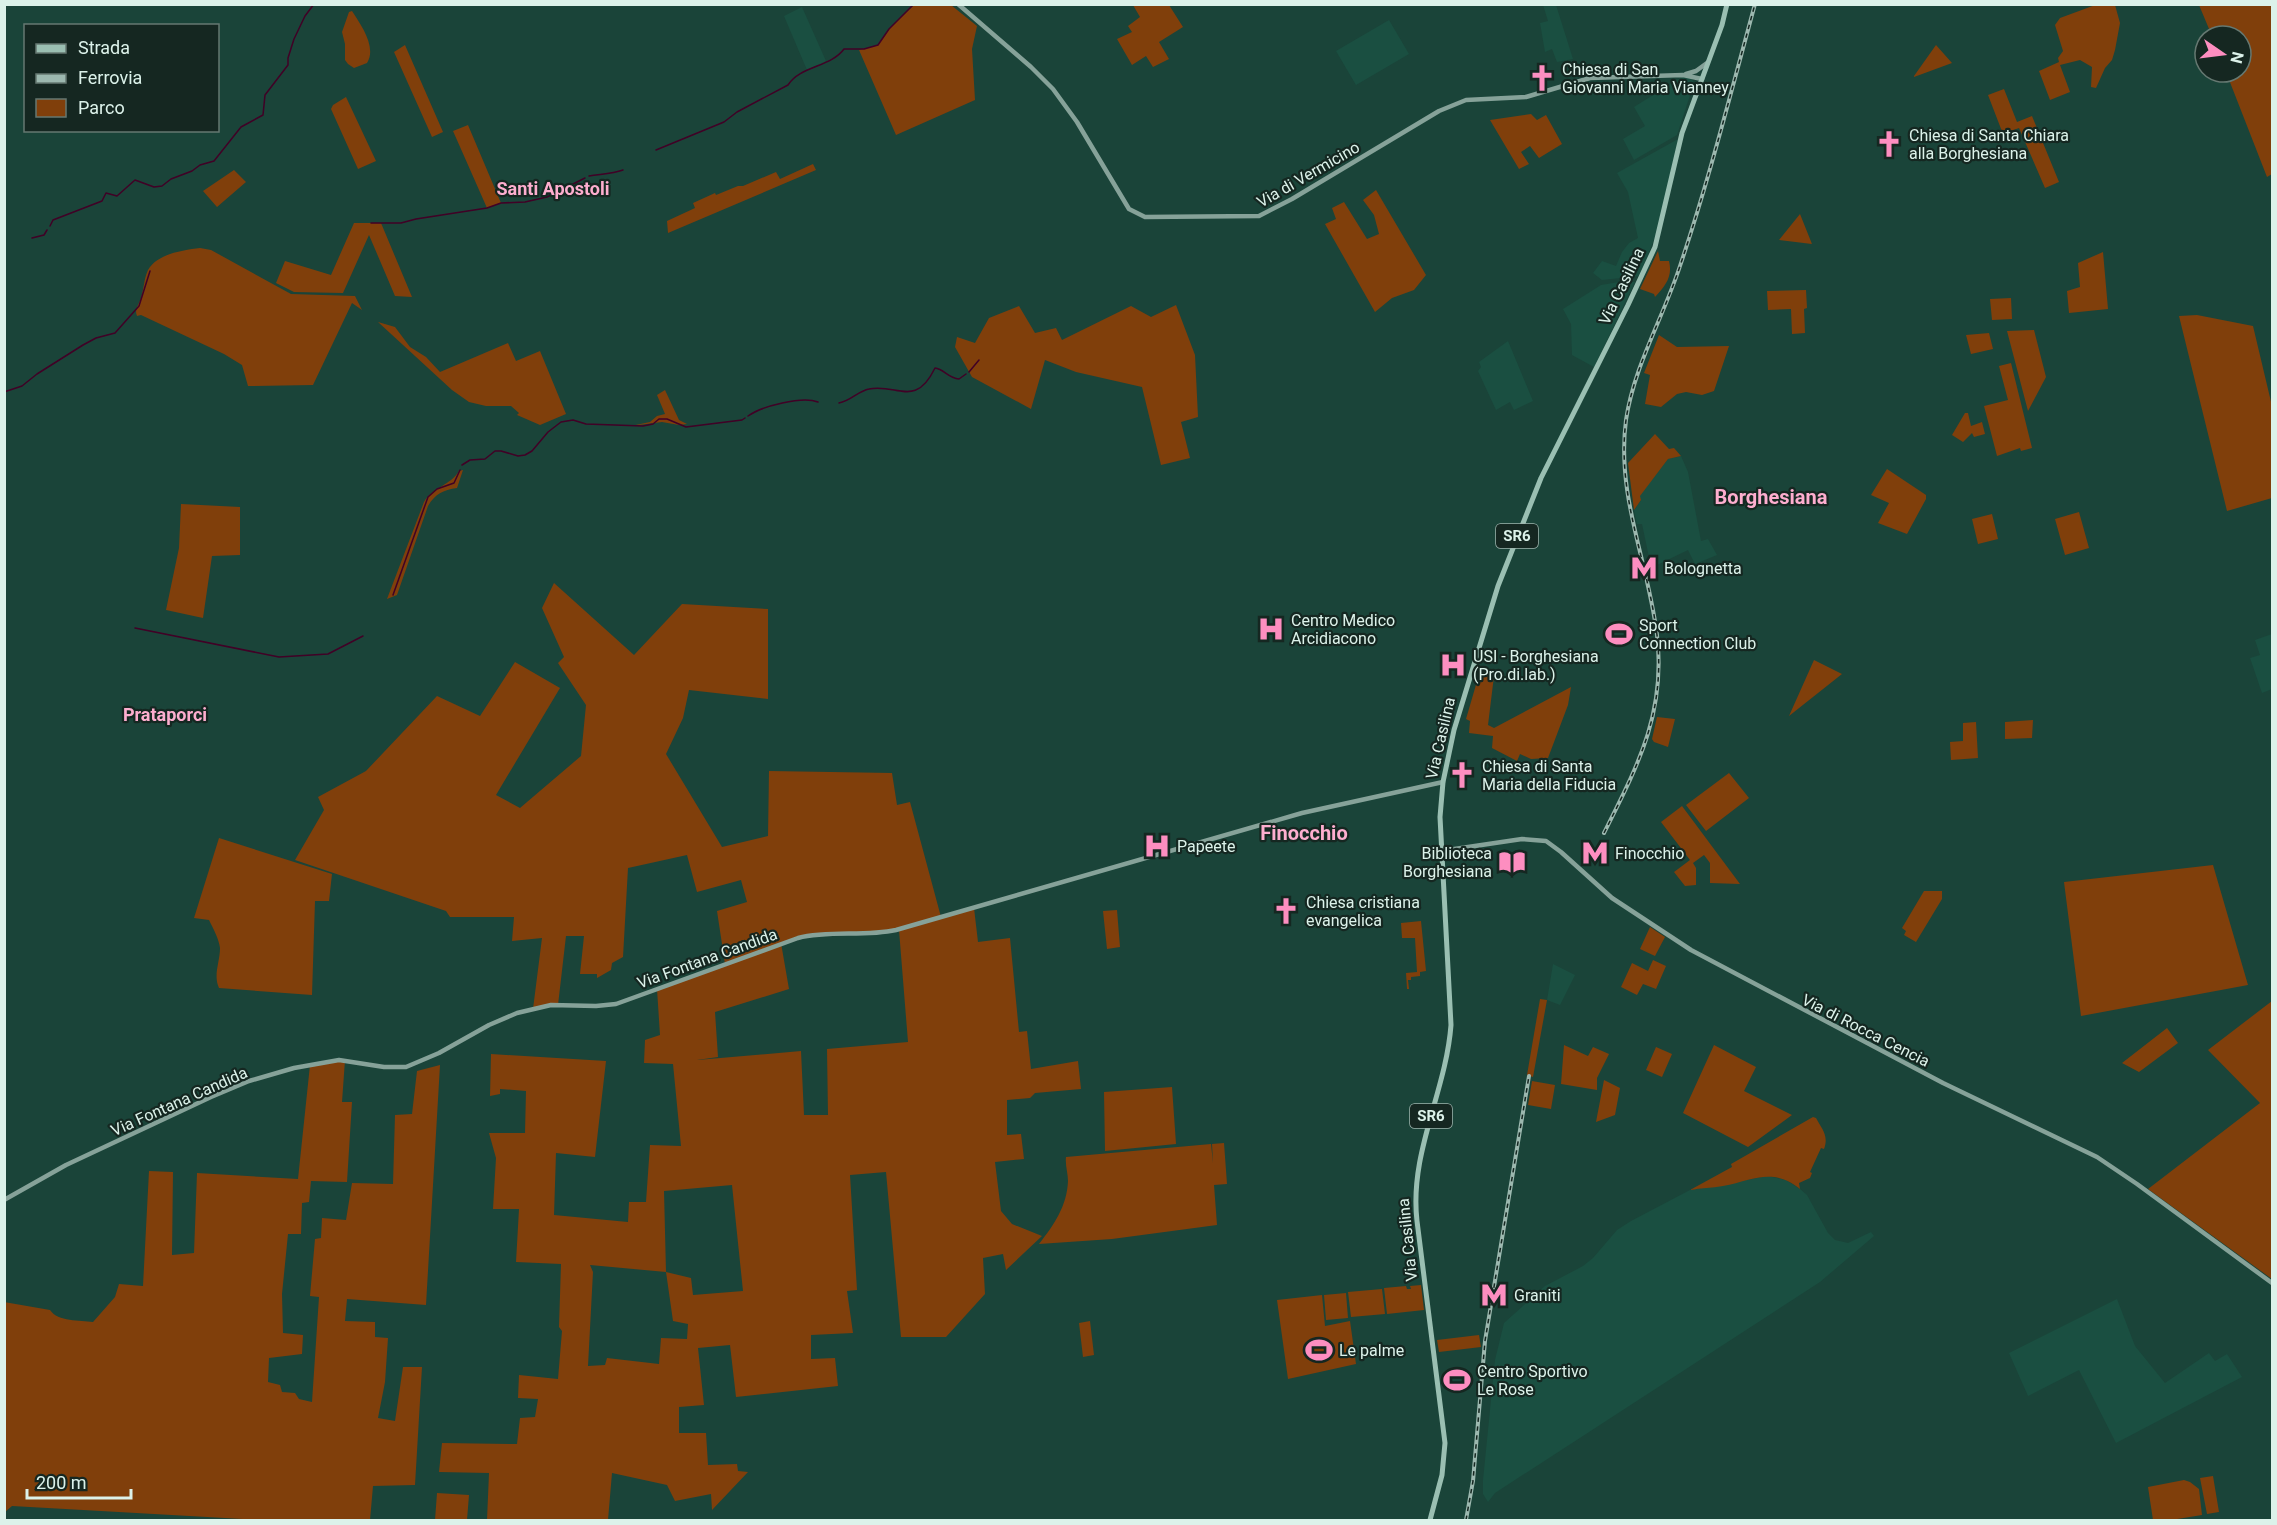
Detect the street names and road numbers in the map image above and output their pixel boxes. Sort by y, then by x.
street label: Via di Vermicino [1253,137,1363,212]
street label: Via Casilina [1595,245,1648,328]
road number: SR6 [1496,524,1538,548]
street label: Via Casilina [1422,695,1459,781]
street label: Via Fontana Candida [635,924,780,993]
street label: Via di Rocca Cencia [1799,990,1933,1071]
street label: Via Fontana Candida [108,1063,250,1140]
road number: SR6 [1410,1104,1452,1128]
street label: Via Casilina [1394,1198,1421,1282]

